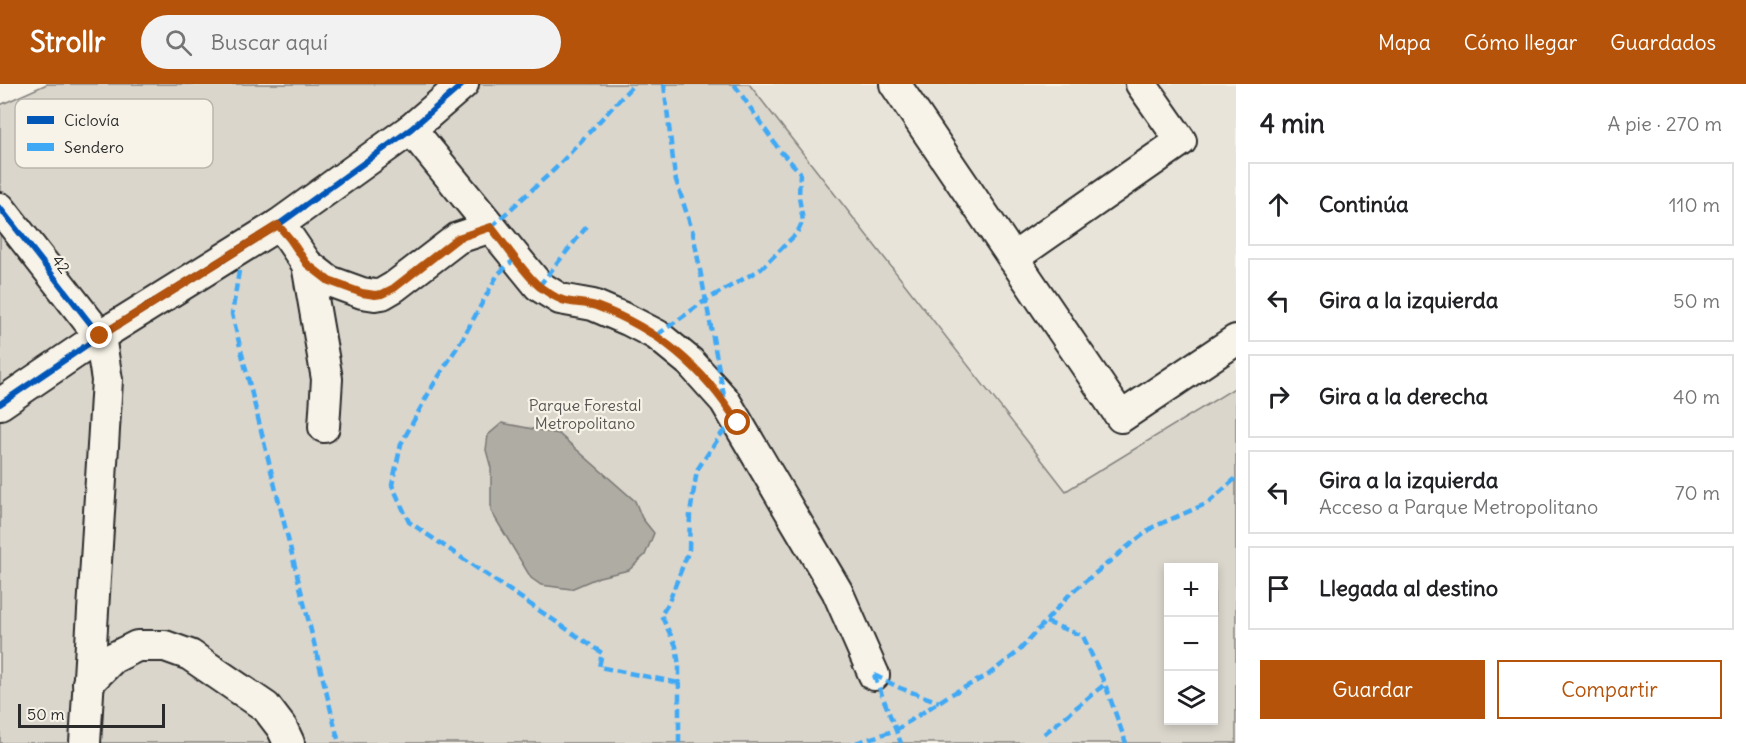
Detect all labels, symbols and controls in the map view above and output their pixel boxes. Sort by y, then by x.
search box [141,15,561,69]
text: Strollr [30,24,105,60]
icon: search [162,26,195,59]
text: Buscar aquí [210,28,328,56]
text: Mapa [1378,29,1431,56]
text: Cómo llegar [1464,29,1577,56]
text: Guardados [1610,29,1716,56]
legend [15,99,213,168]
text: 4 min [1260,107,1325,140]
text: Ciclovía [64,110,119,130]
text: A pie · 270 m [1608,111,1722,136]
text: Sendero [64,137,124,157]
icon: ahead [1262,188,1295,221]
text: Continúa [1319,190,1408,218]
text: 110 m [1669,192,1720,217]
street label: 42 [48,251,75,277]
icon: left [1262,284,1295,317]
text: Gira a la izquierda [1319,286,1498,314]
text: 50 m [1673,288,1720,313]
route end [86,322,112,348]
icon: right [1262,380,1295,413]
text: Gira a la derecha [1319,382,1488,410]
text: 40 m [1673,384,1720,409]
park label: Parque Forestal Metropolitano [529,395,641,433]
route start [724,409,750,435]
text: Gira a la izquierda [1319,466,1498,494]
icon: left [1262,476,1295,509]
text: 70 m [1675,480,1720,505]
text: Acceso a Parque Metropolitano [1319,494,1598,519]
map controls [1164,563,1218,725]
button: + [1164,563,1218,617]
icon: arrive [1262,572,1295,605]
text: Llegada al destino [1319,574,1498,602]
button: − [1164,617,1218,671]
button: Guardar [1260,660,1485,719]
button: Compartir [1497,660,1722,719]
button: layers [1164,671,1218,725]
scale bar [18,701,165,728]
text: 50 m [27,704,65,724]

